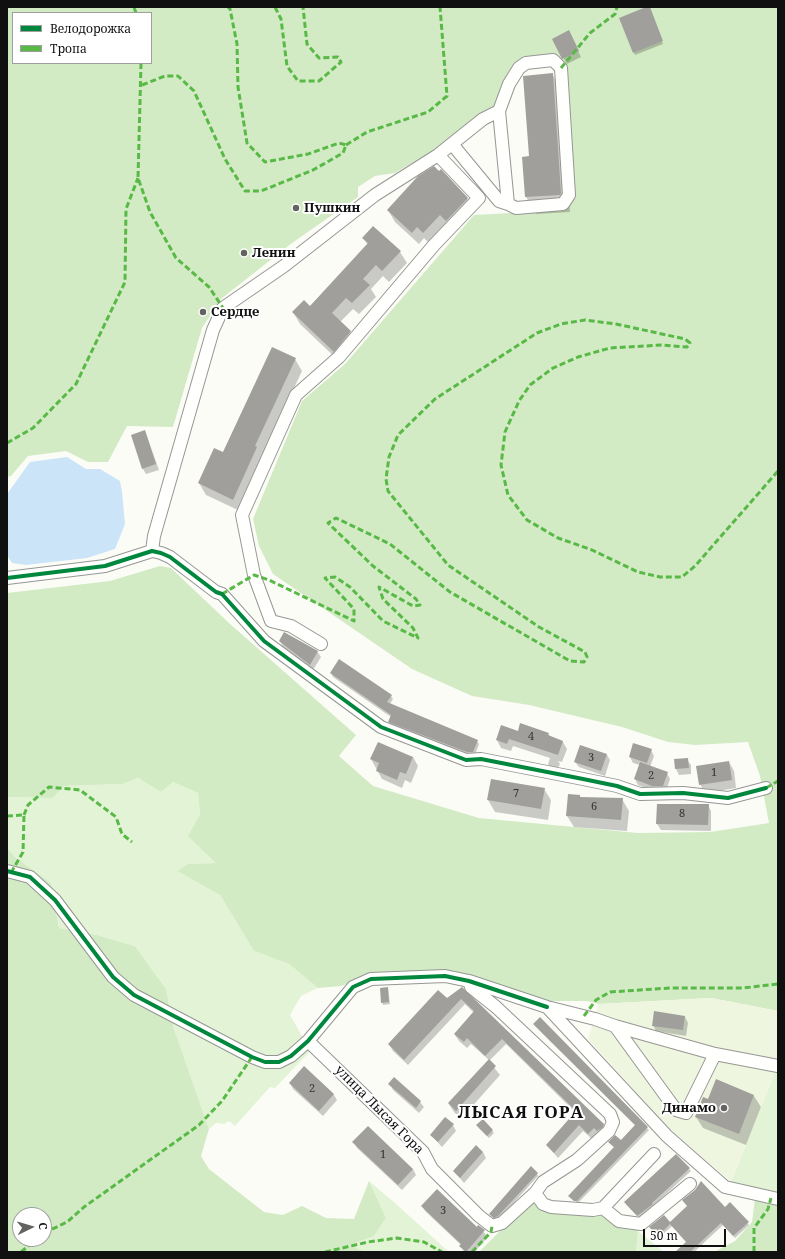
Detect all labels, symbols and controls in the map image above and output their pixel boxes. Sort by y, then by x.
legend [12,12,152,64]
text: Велодорожка [50,20,131,37]
text: Тропа [50,40,87,57]
place label: Пушкин [304,200,360,216]
marker: Пушкин [291,203,301,213]
place label: Ленин [252,245,295,261]
marker: Ленин [239,248,249,258]
place label: Сердце [211,304,259,320]
marker: Сердце [198,307,208,317]
house number: 4 [528,730,534,744]
house number: 3 [588,751,594,765]
house number: 1 [711,766,717,780]
house number: 2 [648,769,654,783]
house number: 7 [513,787,519,801]
house number: 6 [591,800,597,814]
house number: 8 [679,807,685,821]
street label: улица Лысая Гора [331,1062,427,1158]
house number: 2 [309,1082,315,1096]
place label: Динамо [662,1100,716,1116]
district label: ЛЫСАЯ ГОРА [458,1103,584,1123]
marker: Динамо [719,1103,729,1113]
house number: 1 [380,1148,386,1162]
house number: 3 [440,1204,446,1218]
north arrow [12,1207,52,1247]
scale bar [645,1221,728,1247]
text: С [36,1222,51,1230]
text: 50 m [650,1227,678,1244]

